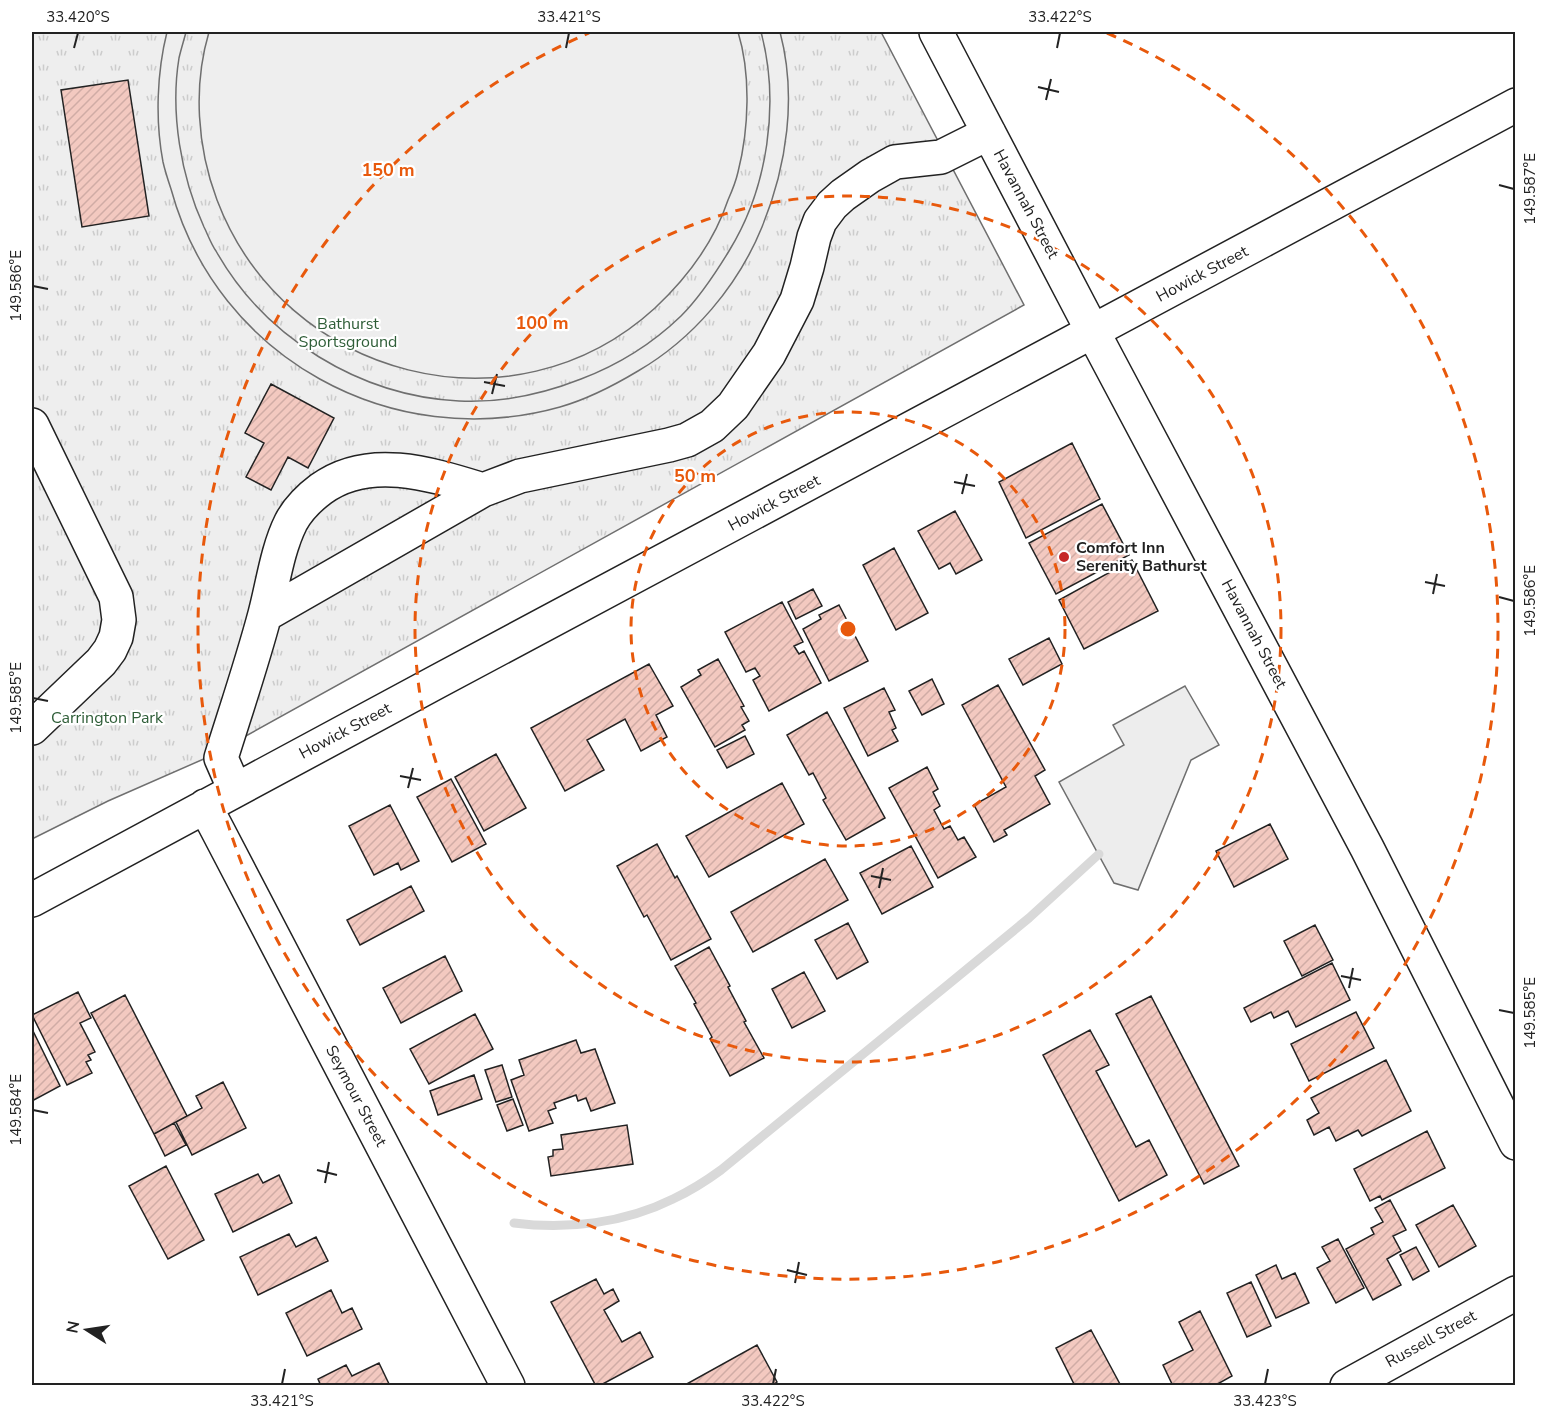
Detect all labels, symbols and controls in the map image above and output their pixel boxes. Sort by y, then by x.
text: 33.420°S [46,7,110,27]
text: 33.421°S [537,7,601,27]
text: 33.422°S [1028,7,1092,27]
street label: Havannah Street [988,146,1064,263]
text: 149.587°E [1520,153,1540,225]
text: 150 m [361,158,415,182]
street label: Howick Street [1152,240,1252,307]
text: 149.586°E [6,250,26,322]
text: 100 m [515,311,569,335]
park label: Bathurst Sportsground [299,313,397,353]
text: 50 m [674,464,716,488]
street label: Howick Street [724,469,824,536]
place label: Comfort Inn Serenity Bathurst [1076,537,1207,577]
marker: Comfort Inn Serenity Bathurst [1057,550,1071,564]
text: 149.586°E [1520,565,1540,637]
street label: Havannah Street [1216,576,1292,693]
centre of rings [838,619,858,639]
text: 149.585°E [6,662,26,734]
street label: Howick Street [295,697,395,764]
park label: Carrington Park [51,707,164,729]
text: 149.585°E [1520,977,1540,1049]
street label: Seymour Street [320,1042,392,1151]
text: 149.584°E [6,1074,26,1146]
north arrow [57,1300,117,1360]
street label: Russell Street [1382,1305,1481,1373]
text: N [61,1319,85,1335]
text: 33.421°S [250,1391,314,1411]
text: 33.422°S [741,1391,805,1411]
text: 33.423°S [1233,1391,1297,1411]

